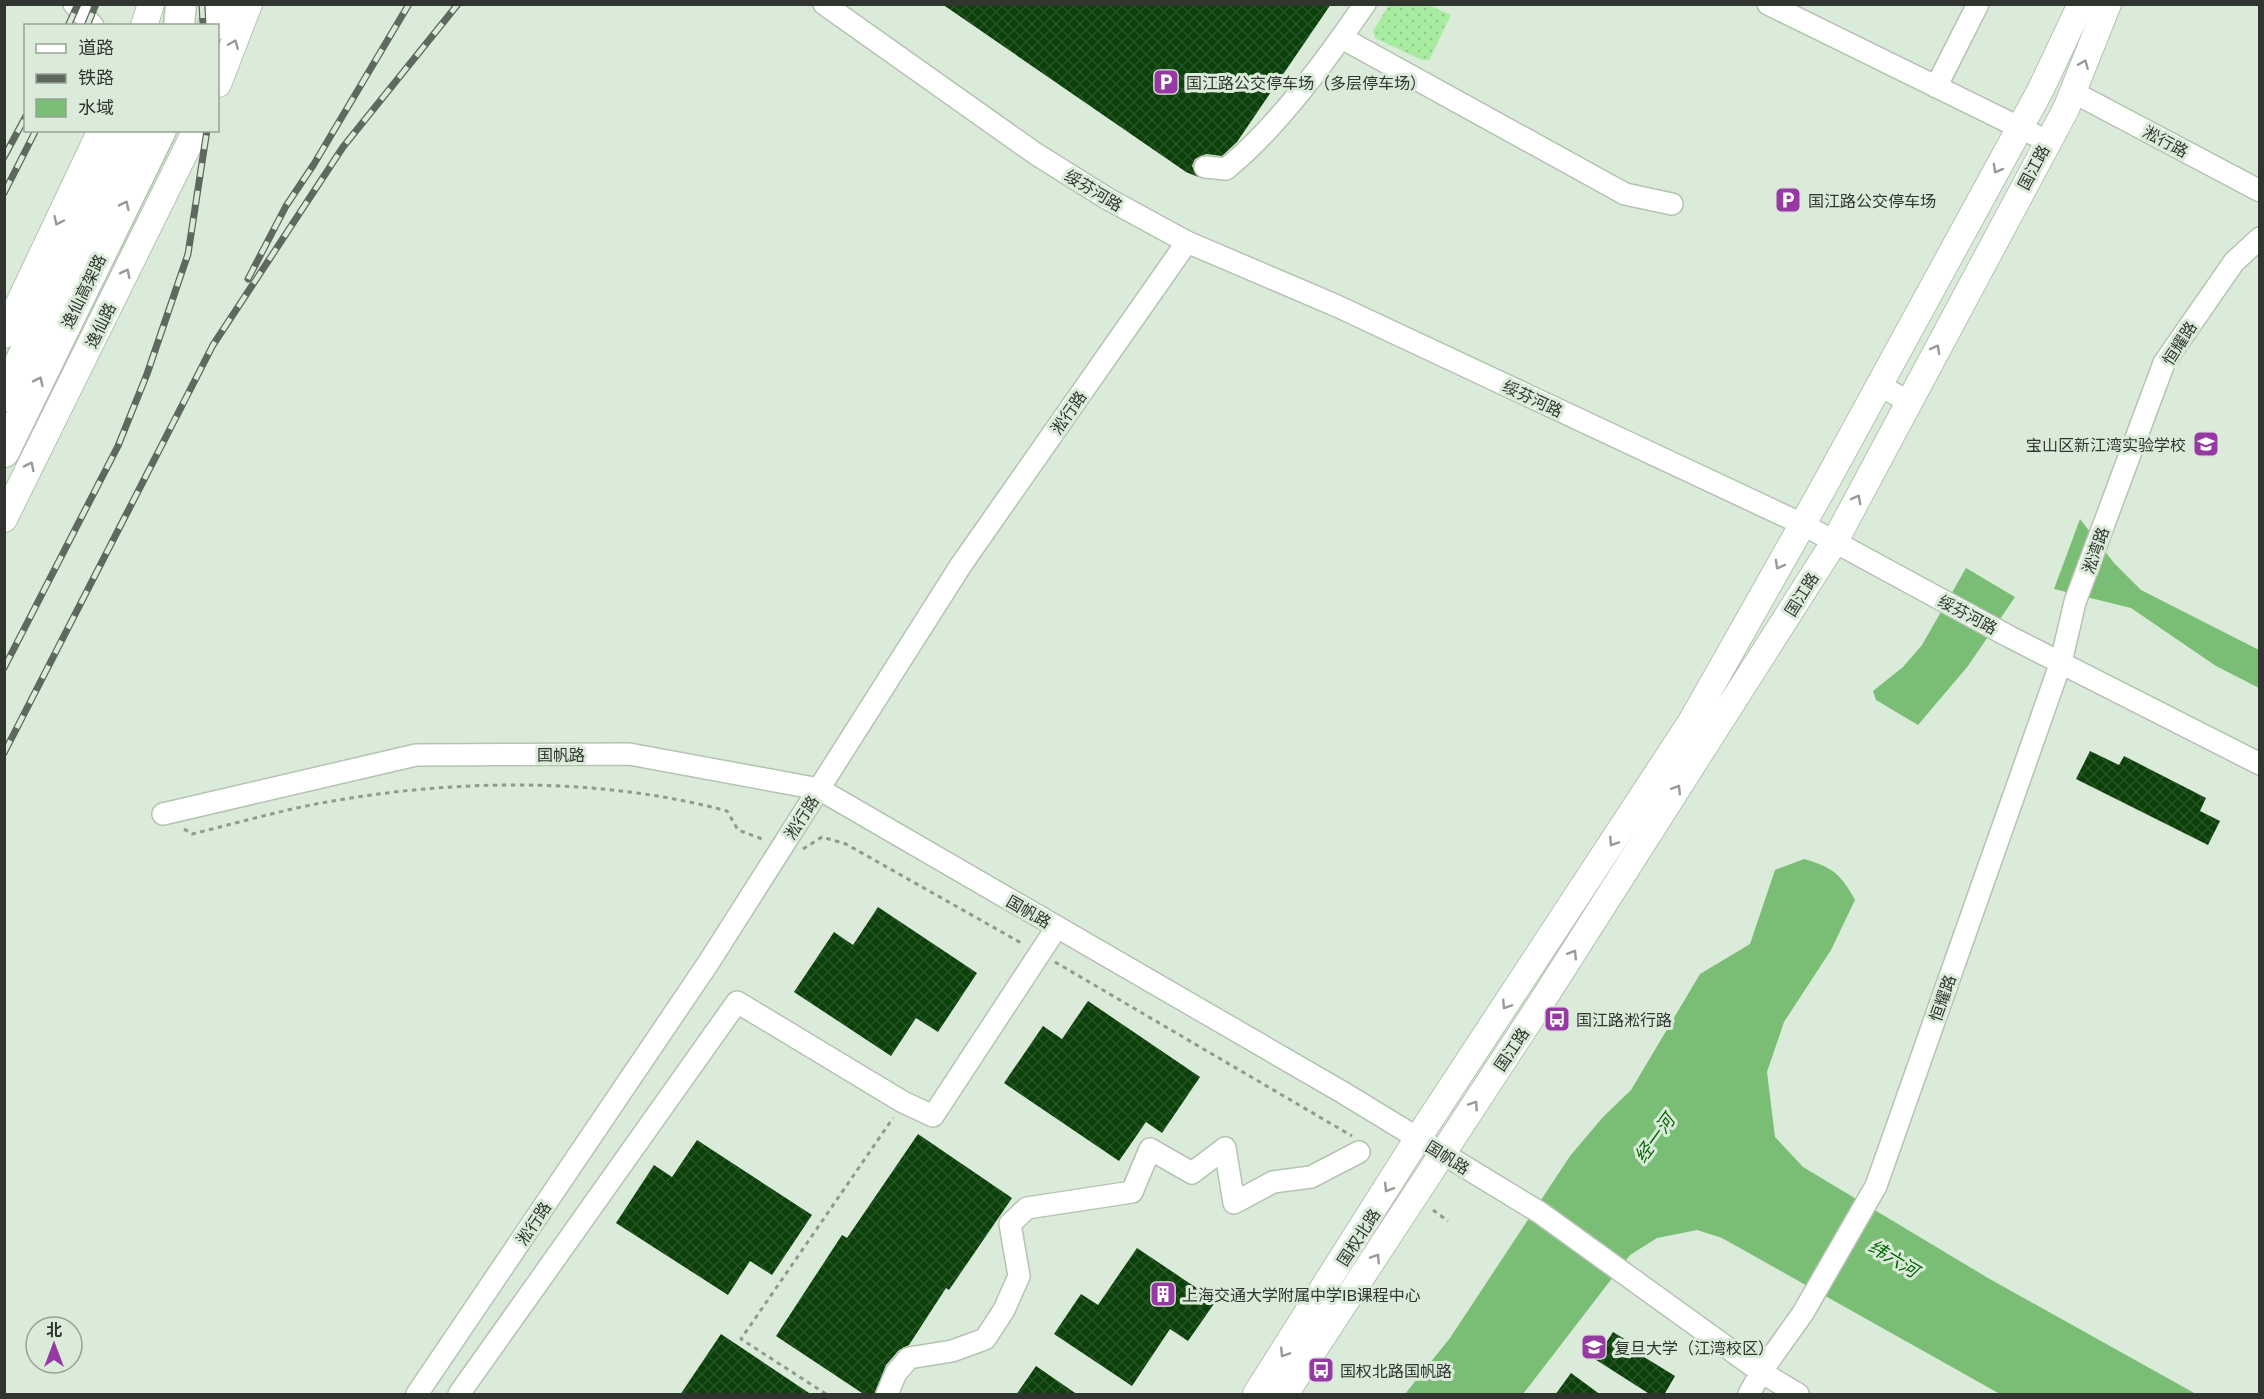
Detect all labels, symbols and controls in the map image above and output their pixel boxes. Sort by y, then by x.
legend [24,24,219,132]
text: 道路 [78,36,114,58]
one-way arrow [227,40,239,51]
one-way arrow [2077,60,2089,71]
text: 铁路 [78,66,114,88]
parking icon: 国江路公交停车场（多层停车场） [1151,67,1181,97]
place label: 国江路公交停车场（多层停车场） [1186,73,1426,92]
text: 水域 [78,96,114,118]
street label: 淞行路 [2140,121,2192,161]
street label: 国江路 [2013,141,2053,193]
one-way arrow [1993,163,2005,173]
street label: 绥芬河路 [1062,165,1126,215]
parking icon: 国江路公交停车场 [1773,185,1803,215]
place label: 国江路公交停车场 [1808,191,1936,210]
one-way arrow [118,201,129,212]
one-way arrow [54,215,66,226]
street label: 逸仙高架路 [57,251,109,331]
one-way arrow [119,268,130,279]
street label: 逸仙路 [81,299,119,351]
street label: 恒耀路 [2158,318,2200,368]
one-way arrow [1929,345,1940,355]
one-way arrow [32,376,44,387]
street label: 绥芬河路 [1500,376,1566,420]
street label: 淞行路 [1046,387,1090,437]
school or university icon: 宝山区新江湾实验学校 [2191,429,2221,459]
place label: 宝山区新江湾实验学校 [2026,435,2186,454]
one-way arrow [23,462,35,473]
one-way arrow [1850,494,1861,505]
street label: 淞湾路 [2078,524,2112,576]
one-way arrow [1775,559,1786,569]
street label: 国江路 [1780,569,1822,619]
street label: 绥芬河路 [1935,591,2001,637]
street label: 国帆路 [537,745,585,764]
one-way arrow [1670,785,1682,795]
street label: 淞行路 [780,792,822,842]
one-way arrow [1609,835,1620,846]
street label: 国帆路 [1003,891,1055,931]
one-way arrow [1565,950,1577,960]
street label: 恒耀路 [1925,972,1959,1024]
one-way arrow [1502,998,1513,1009]
bus stop icon: 国江路淞行路 [1542,1004,1572,1034]
place label: 国江路淞行路 [1576,1010,1672,1029]
street label: 国江路 [1490,1024,1532,1074]
one-way arrow [1467,1101,1478,1112]
water label: 经一河 [1629,1107,1681,1166]
street label: 国帆路 [1423,1136,1473,1178]
one-way arrow [1384,1182,1396,1192]
street label: 淞行路 [512,1198,554,1248]
street label: 国权北路 [1333,1205,1383,1269]
water label: 纬六河 [1865,1235,1925,1283]
one-way arrow [1368,1254,1379,1265]
building icon: 上海交通大学附属中学IB课程中心 [1148,1279,1178,1309]
place label: 上海交通大学附属中学IB课程中心 [1182,1285,1421,1304]
north arrow [24,1315,84,1375]
text: 北 [46,1320,62,1339]
school or university icon: 复旦大学（江湾校区） [1579,1332,1609,1362]
place label: 复旦大学（江湾校区） [1614,1338,1774,1357]
one-way arrow [1279,1347,1291,1357]
bus stop icon: 国权北路国帆路 [1306,1355,1336,1385]
place label: 国权北路国帆路 [1340,1361,1452,1380]

